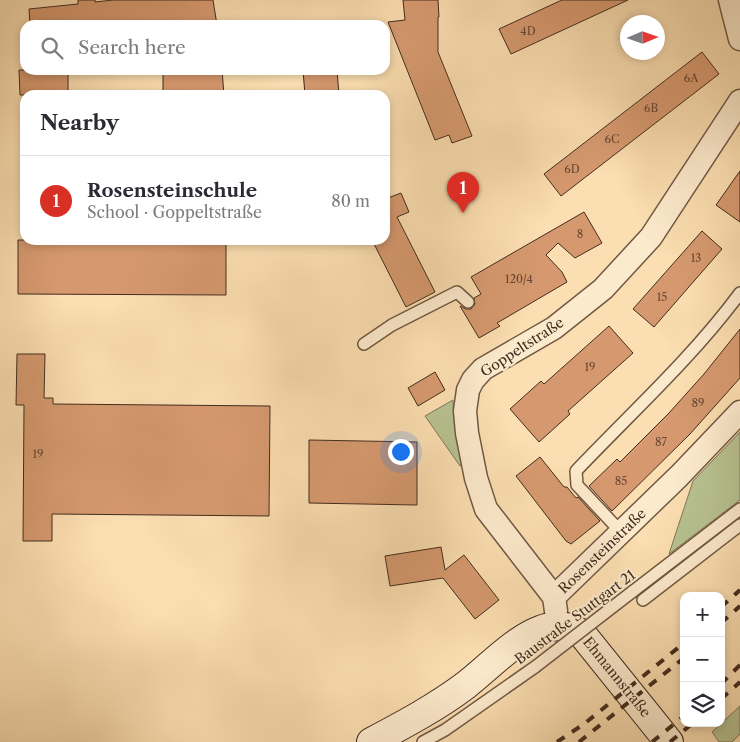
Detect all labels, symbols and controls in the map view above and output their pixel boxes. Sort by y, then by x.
north arrow [620,15,665,60]
search box [20,20,390,75]
house number: 4D [520,24,536,38]
icon: search [38,34,66,62]
text: Search here [78,36,186,59]
house number: 6A [684,71,699,85]
house number: 6B [644,101,658,115]
text: Nearby [40,110,119,135]
house number: 6C [605,132,619,146]
house number: 6D [564,162,580,176]
pin: 1 [447,172,479,213]
text: Rosensteinschule [87,179,257,202]
text: 1 [52,191,60,211]
text: 80 m [331,191,370,211]
text: School · Goppeltstraße [87,202,262,222]
house number: 8 [577,227,583,241]
house number: 13 [691,251,701,265]
house number: 120/4 [505,272,533,286]
house number: 15 [657,290,667,304]
street label: Goppeltstraße [477,313,567,381]
house number: 19 [584,360,596,374]
house number: 89 [692,396,704,410]
house number: 87 [655,435,668,449]
your location [388,439,414,465]
house number: 19 [32,447,44,461]
house number: 85 [615,474,627,488]
street label: Rosensteinstraße [554,504,650,597]
street label: Baustraße Stuttgart 21 [511,566,639,668]
map controls [680,592,725,727]
button: + [680,592,725,637]
street label: Ehmannstraße [579,633,655,721]
button: − [680,637,725,682]
button: layers [680,682,725,727]

